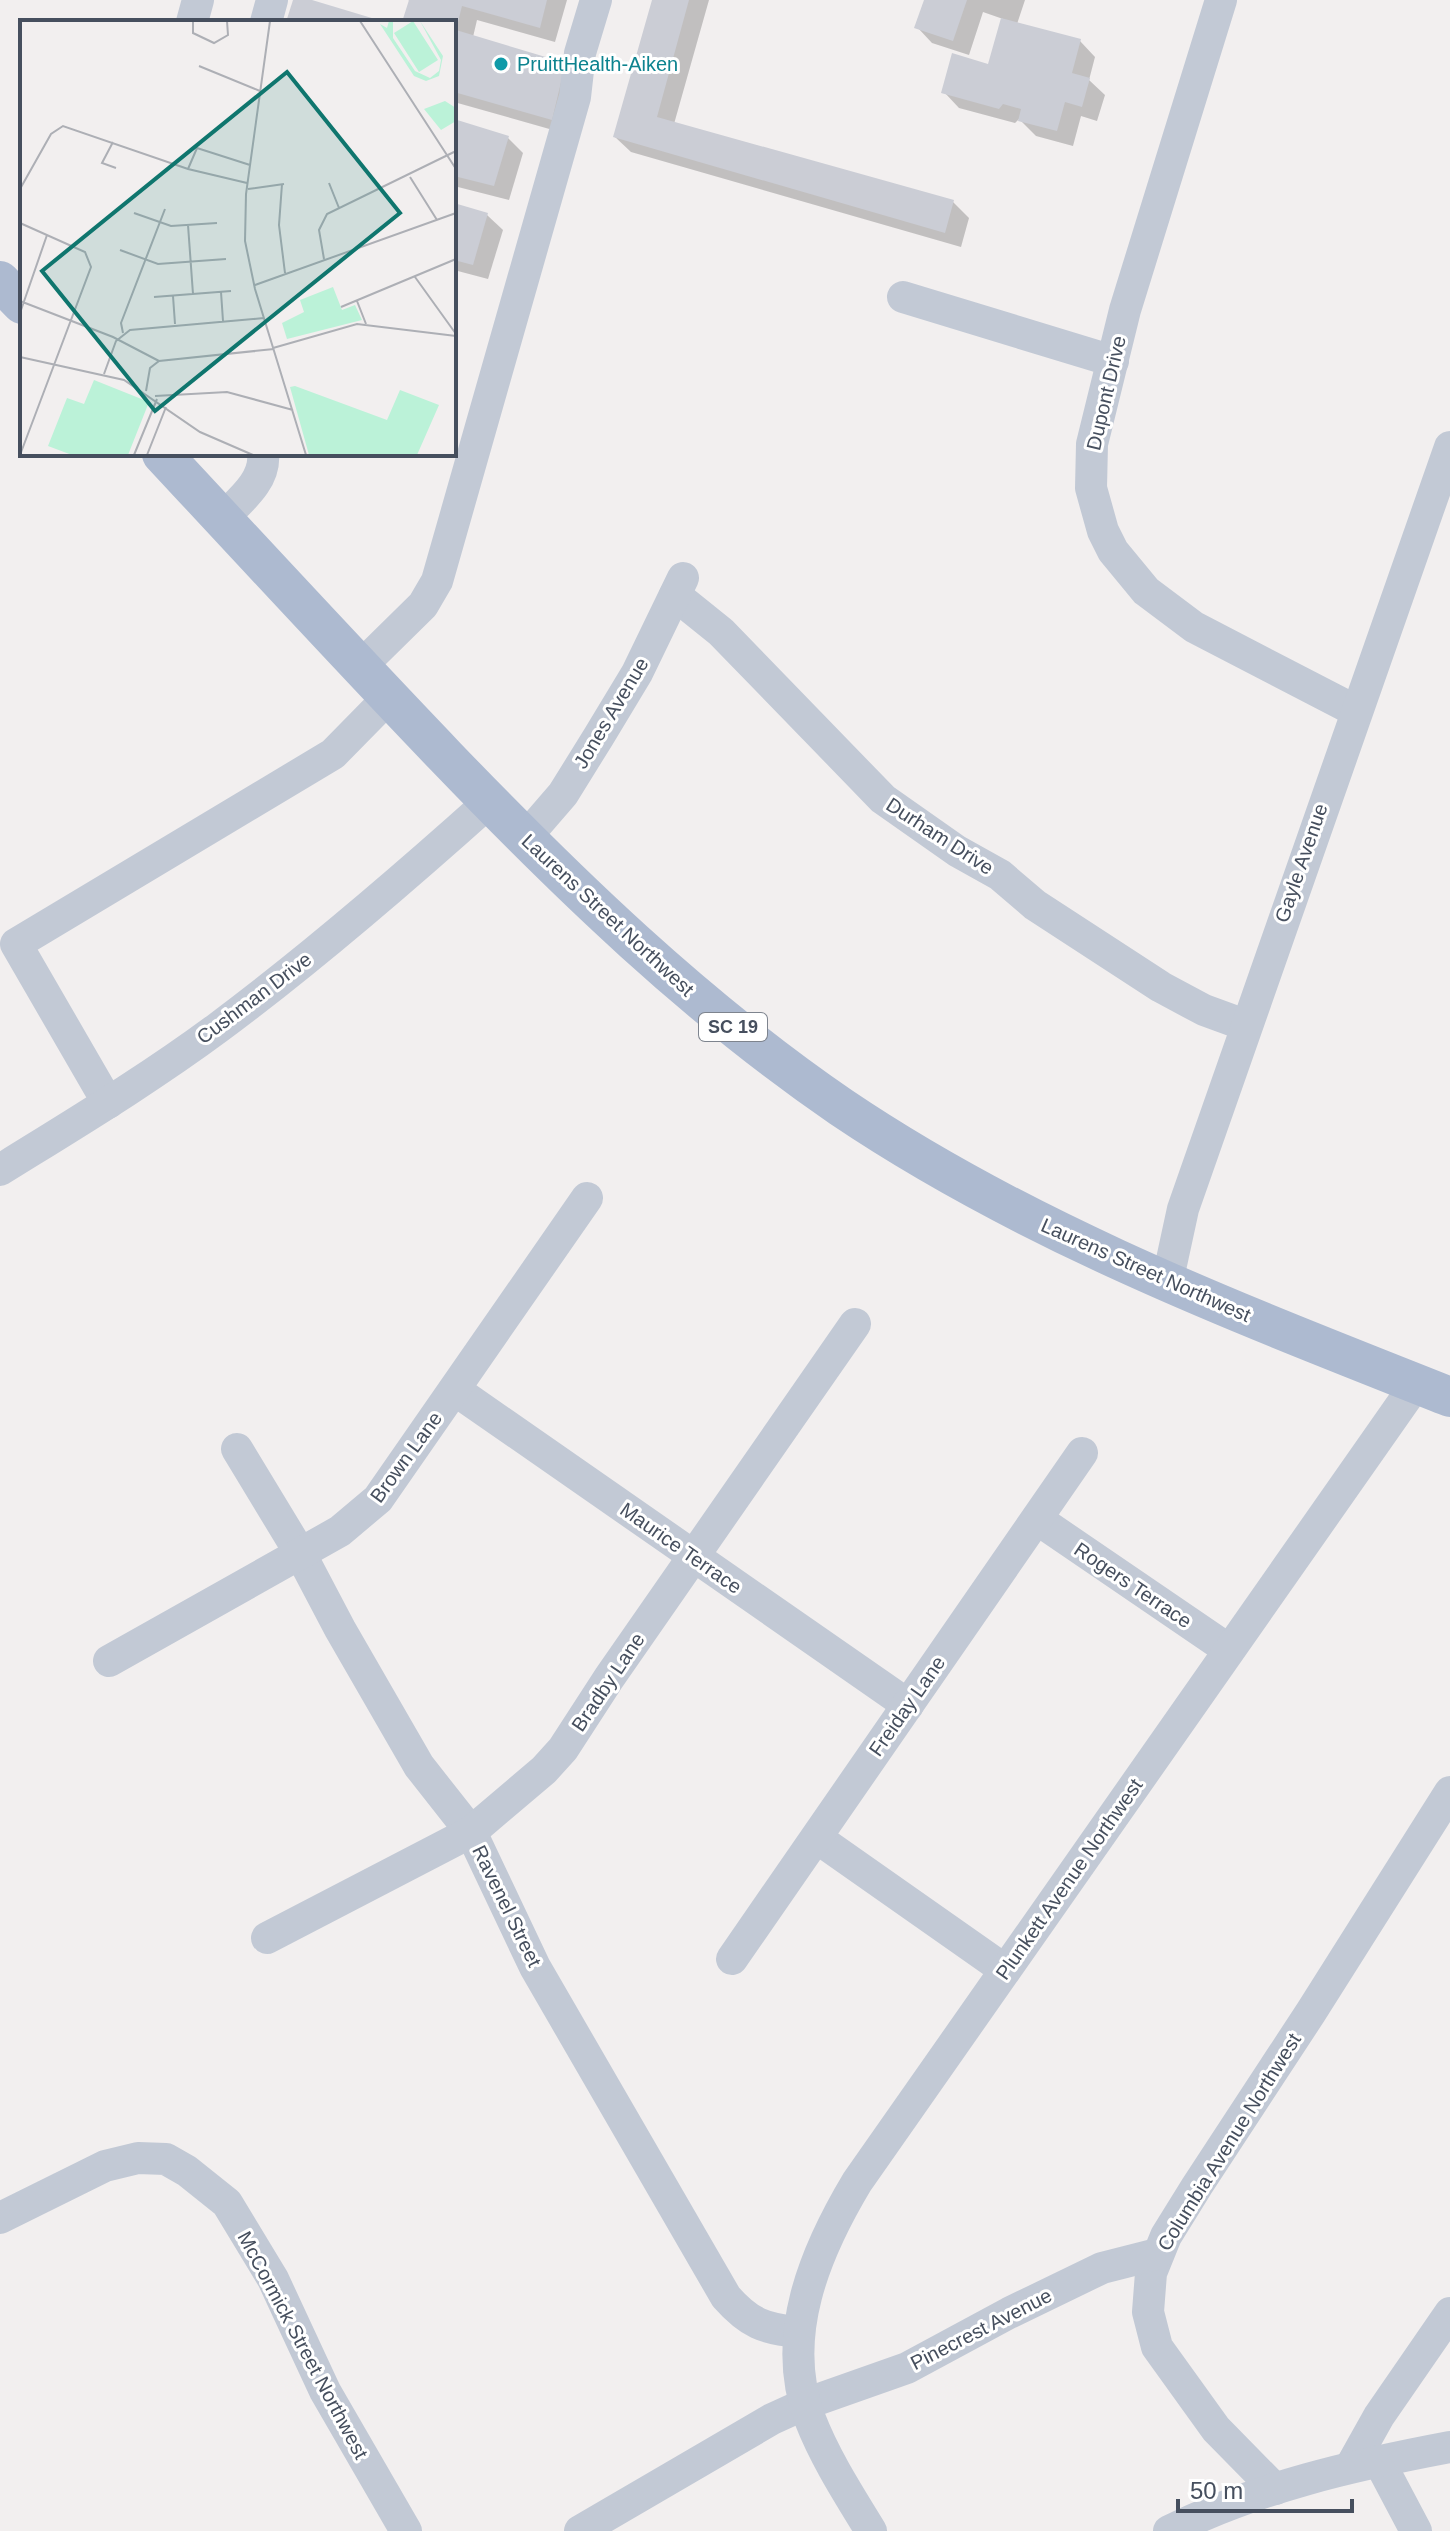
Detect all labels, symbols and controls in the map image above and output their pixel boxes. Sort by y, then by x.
inset map [20,20,456,456]
place label: PruittHealth-Aiken [517,53,678,75]
marker: PruittHealth-Aiken [492,55,510,73]
street label: Dupont Drive [1082,334,1130,452]
street label: Jones Avenue [569,654,653,772]
street label: Durham Drive [882,793,998,879]
street label: Gayle Avenue [1270,801,1332,925]
street label: Laurens Street Northwest [518,830,699,1001]
street label: Cushman Drive [192,948,316,1048]
road number: SC 19 [699,1013,767,1041]
street label: Laurens Street Northwest [1038,1214,1254,1326]
street label: Brown Lane [366,1407,446,1507]
street label: Maurice Terrace [616,1498,746,1598]
street label: Rogers Terrace [1070,1538,1196,1632]
street label: Bradby Lane [567,1629,649,1735]
street label: Freiday Lane [865,1652,949,1760]
street label: Plunkett Avenue Northwest [991,1774,1147,1984]
street label: Ravenel Street [468,1842,546,1971]
street label: Columbia Avenue Northwest [1153,2029,1305,2255]
street label: McCormick Street Northwest [234,2227,373,2463]
street label: Pinecrest Avenue [907,2284,1055,2374]
scale bar [1178,2463,1352,2513]
text: 50 m [1190,2477,1243,2504]

